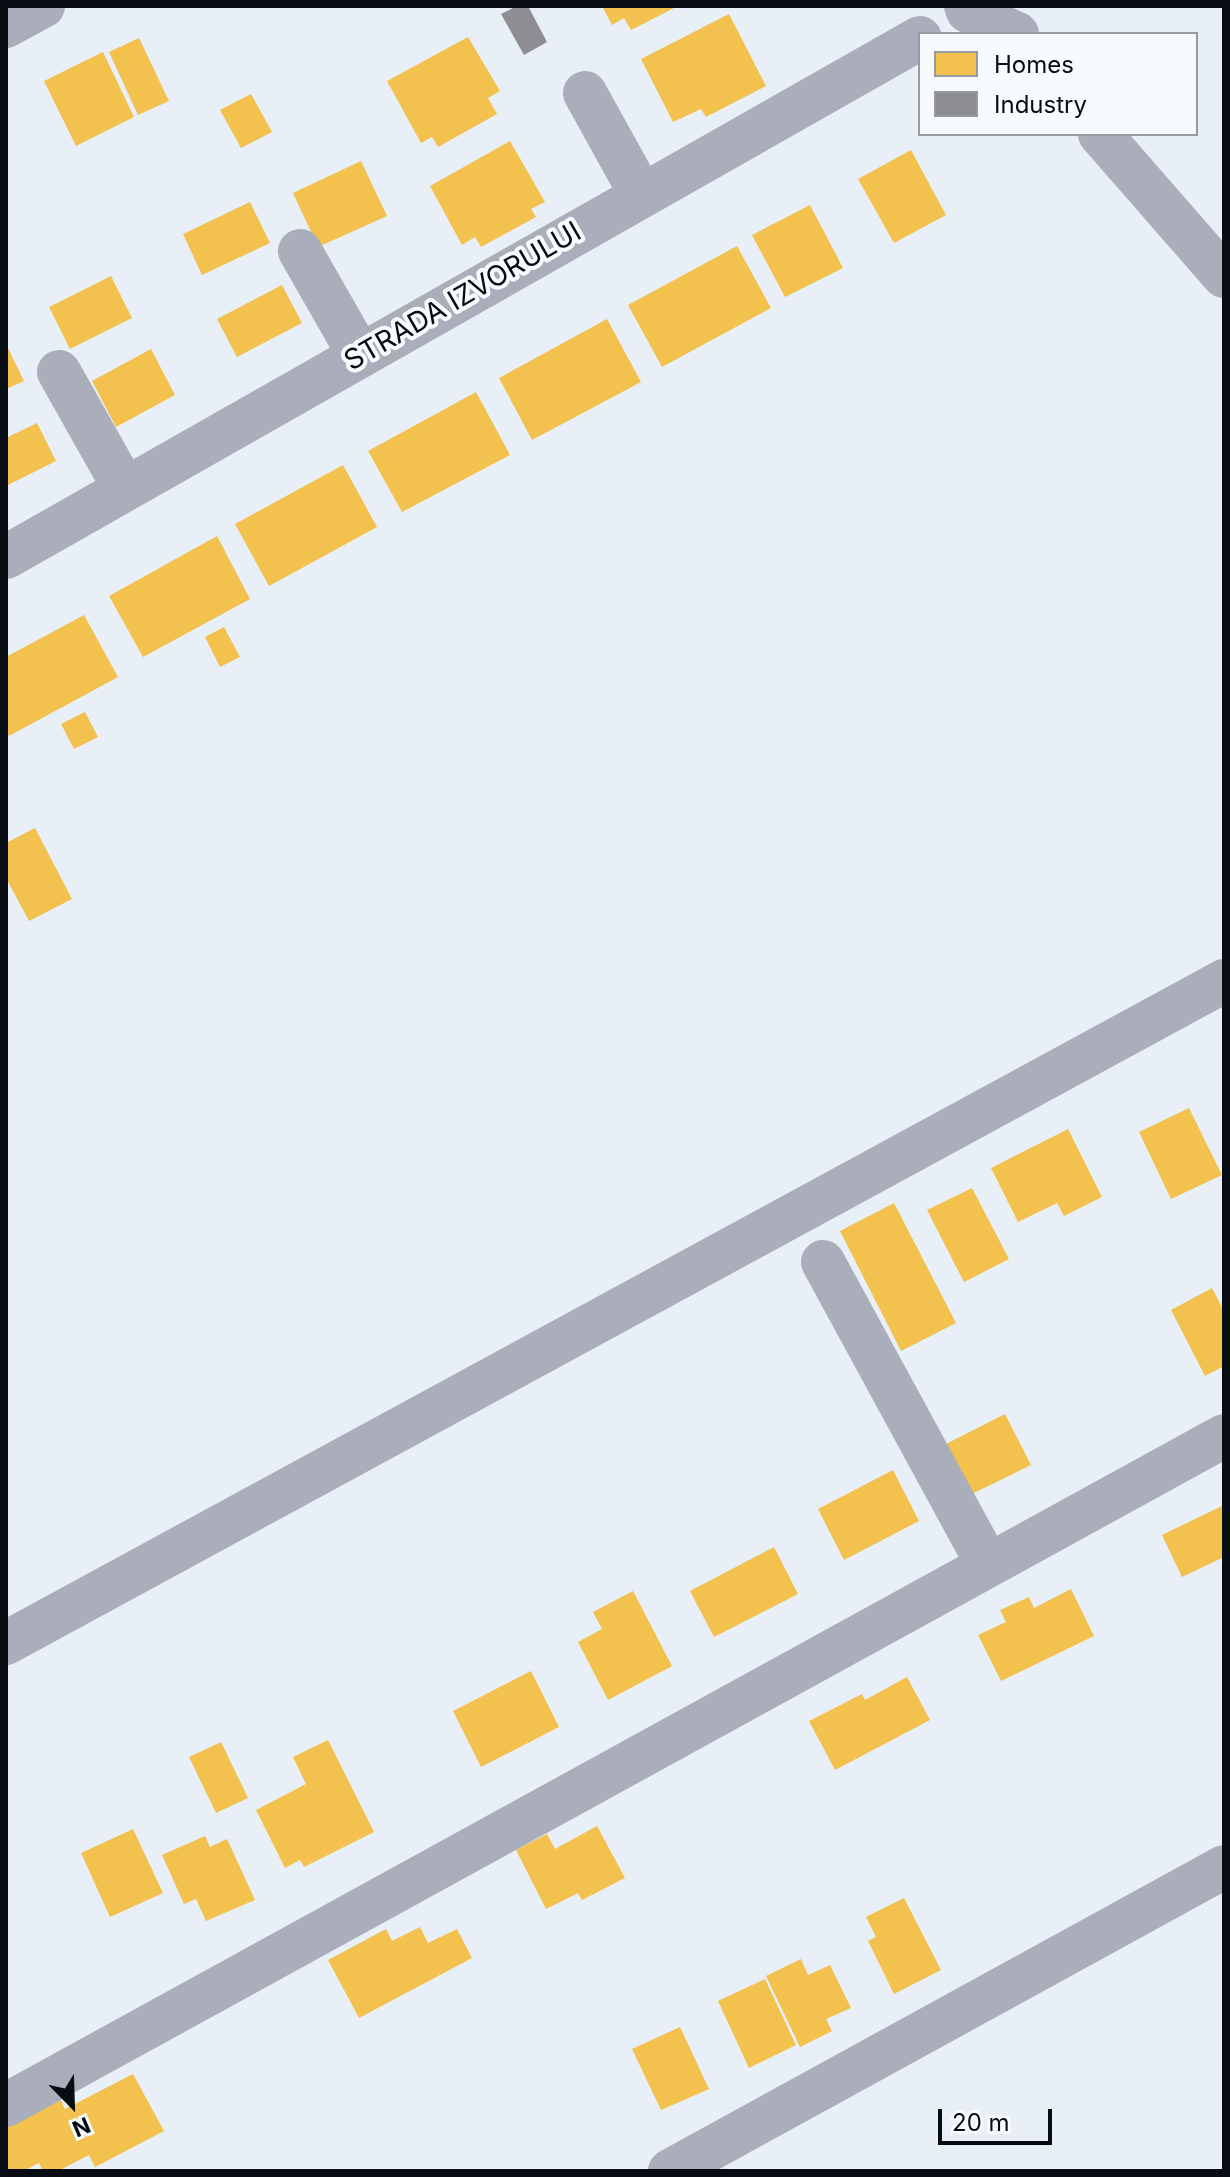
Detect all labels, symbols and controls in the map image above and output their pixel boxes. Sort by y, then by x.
legend [918,32,1198,136]
text: Homes [994,50,1074,79]
text: Industry [994,90,1087,119]
street label: STRADA IZVORULUI [339,216,587,378]
north arrow [32,2065,112,2145]
scale bar [942,2093,1056,2143]
text: 20 m [952,2108,1010,2137]
text: N [69,2112,94,2142]

